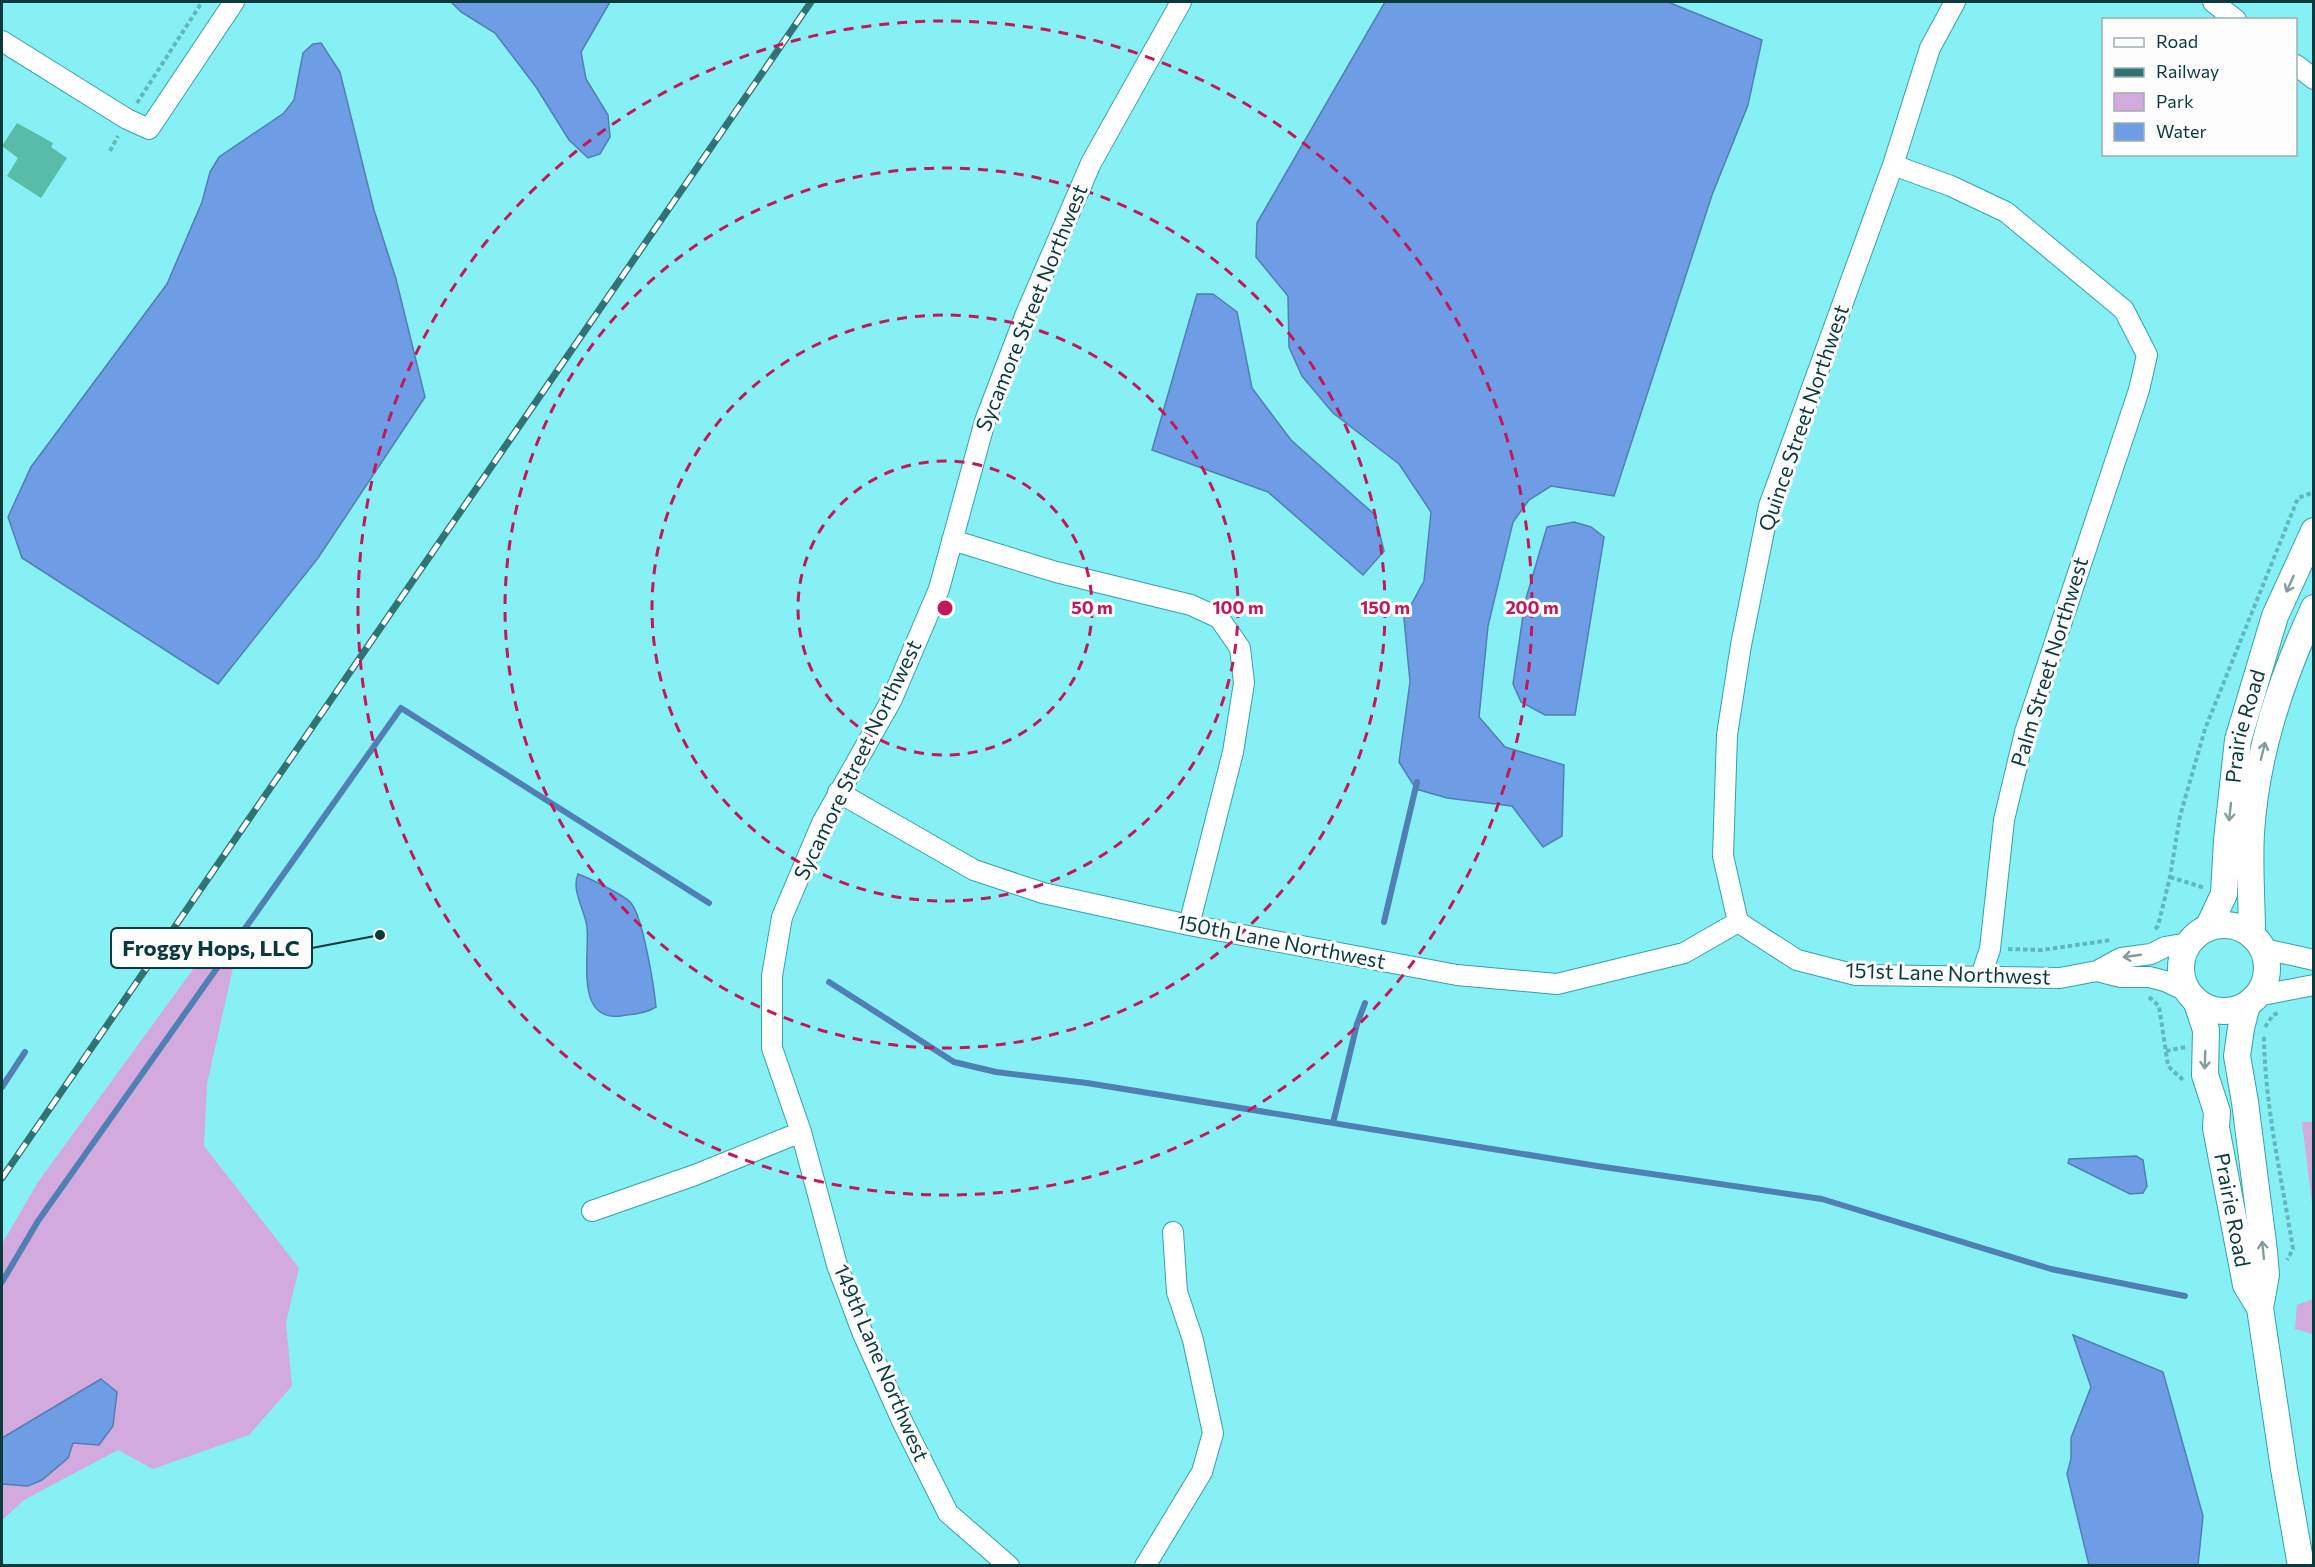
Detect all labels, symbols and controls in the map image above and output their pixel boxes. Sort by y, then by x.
legend [2102,18,2297,156]
text: Road [2156,30,2198,52]
text: Railway [2156,60,2219,82]
text: Park [2156,90,2194,112]
text: Water [2156,120,2207,142]
street label: Sycamore Street Northwest [970,180,1092,434]
street label: Quince Street Northwest [1752,301,1853,534]
street label: Palm Street Northwest [2005,554,2092,769]
one-way arrow [2283,575,2295,593]
text: 50 m [1071,596,1113,618]
text: 100 m [1212,596,1264,618]
text: 150 m [1360,596,1410,618]
text: 200 m [1505,596,1559,618]
centre of rings [935,598,955,618]
street label: Sycamore Street Northwest [788,635,926,883]
street label: Prairie Road [2219,666,2269,784]
one-way arrow [2258,742,2269,761]
one-way arrow [2224,802,2235,822]
street label: 150th Lane Northwest [1175,908,1388,973]
callout: Froggy Hops, LLC [111,928,312,968]
text: Froggy Hops, LLC [122,934,300,961]
one-way arrow [2122,951,2142,962]
street label: 151st Lane Northwest [1845,956,2051,989]
one-way arrow [2200,1049,2211,1069]
street label: Prairie Road [2210,1151,2256,1269]
one-way arrow [2258,1240,2269,1260]
street label: 149th Lane Northwest [829,1260,935,1465]

